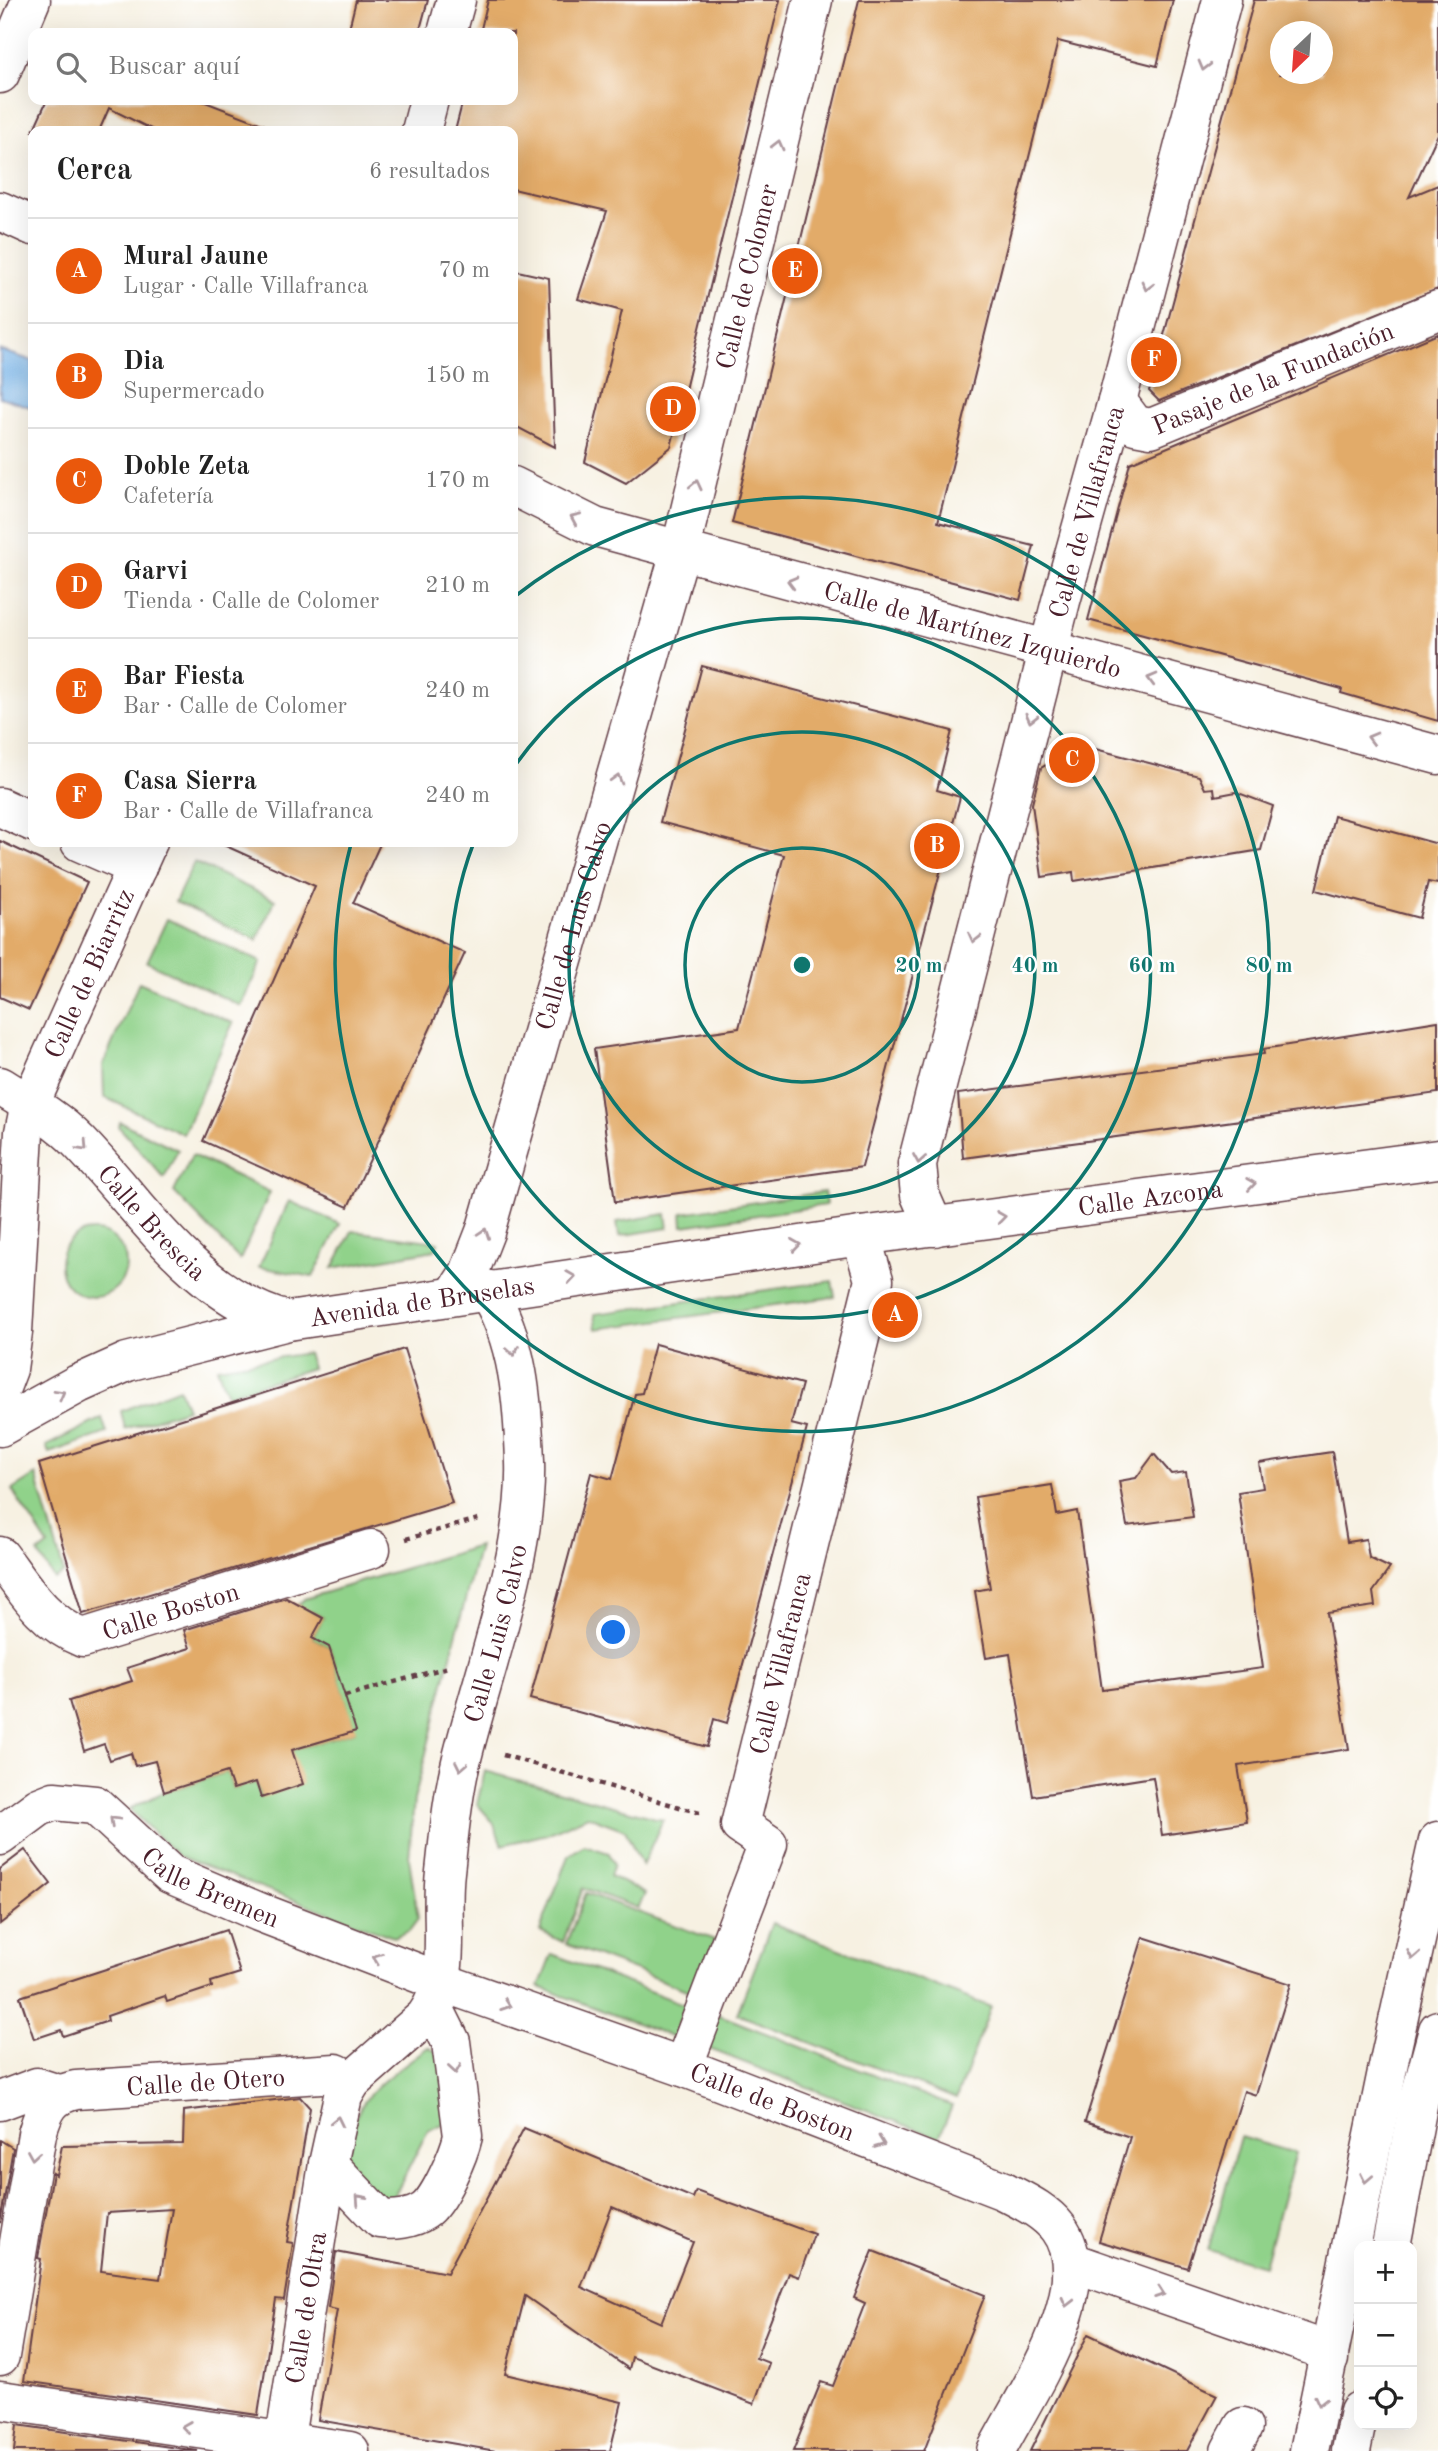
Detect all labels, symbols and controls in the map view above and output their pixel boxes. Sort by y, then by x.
north arrow [1270,21,1333,84]
search box [28,28,518,105]
icon: search [52,48,90,86]
text: Buscar aquí [108,54,240,80]
one-way arrow [1198,60,1212,72]
one-way arrow [770,139,784,151]
text: Cerca [56,156,132,186]
text: 6 resultados [369,160,490,183]
street label: Calle de Colomer [713,181,783,372]
text: Mural Jaune [123,244,269,270]
pin: E [772,245,818,297]
text: A [70,259,88,282]
text: 70 m [439,259,490,282]
text: Lugar · Calle Villafranca [123,275,368,298]
one-way arrow [1141,280,1155,292]
street label: Pasaje de la Fundación [1147,314,1399,436]
pin: F [1131,334,1177,386]
text: Dia [123,349,164,375]
text: B [71,364,87,387]
text: 150 m [425,364,490,387]
text: Supermercado [123,380,265,403]
pin: D [650,383,696,435]
street label: Calle de Villafranca [1046,403,1130,621]
text: Doble Zeta [123,454,250,480]
text: C [71,469,87,492]
text: 170 m [425,469,490,492]
one-way arrow [688,479,702,491]
text: Cafetería [123,485,214,508]
one-way arrow [569,512,582,526]
text: Garvi [123,559,188,585]
text: D [70,574,88,597]
text: 210 m [425,574,490,597]
one-way arrow [787,576,799,591]
street label: Calle de Martínez Izquierdo [820,578,1124,684]
text: Tienda · Calle de Colomer [123,590,379,613]
text: Bar Fiesta [123,664,244,690]
one-way arrow [1146,673,1158,688]
text: E [71,679,87,702]
text: 240 m [425,679,490,702]
text: Bar · Calle de Colomer [123,695,347,718]
one-way arrow [1024,711,1039,723]
one-way arrow [1366,732,1378,746]
pin: C [1049,734,1095,786]
text: Casa Sierra [123,769,257,795]
one-way arrow [608,774,623,786]
text: F [71,784,87,807]
text: 240 m [425,784,490,807]
text: Bar · Calle de Villafranca [123,800,373,823]
street label: Calle de Luis Calvo [533,819,617,1034]
pin: B [914,820,960,872]
street label: Calle de Biarritz [41,885,140,1063]
one-way arrow [968,932,982,944]
centre of rings [790,953,814,977]
text: 20 m [895,956,943,977]
text: 40 m [1011,956,1059,977]
text: 60 m [1128,956,1176,977]
text: 80 m [1245,956,1293,977]
one-way arrow [74,1139,87,1152]
one-way arrow [912,1153,927,1165]
street label: Calle Brescia [92,1161,210,1287]
street label: Calle Azcona [1076,1177,1225,1222]
one-way arrow [1245,1177,1257,1192]
one-way arrow [996,1210,1007,1225]
one-way arrow [476,1227,490,1240]
one-way arrow [790,1238,802,1253]
one-way arrow [565,1270,577,1285]
street label: Avenida de Bruselas [308,1274,536,1333]
pin: A [872,1289,918,1341]
one-way arrow [505,1345,520,1357]
one-way arrow [52,1389,65,1402]
street label: Calle Luis Calvo [461,1542,533,1726]
street label: Calle Villafranca [747,1570,817,1758]
street label: Calle Boston [99,1580,243,1646]
your location [596,1615,630,1649]
one-way arrow [454,1760,469,1772]
one-way arrow [109,1817,122,1830]
street label: Calle Bremen [135,1843,282,1933]
one-way arrow [1406,1949,1421,1961]
one-way arrow [372,1953,384,1967]
one-way arrow [499,1997,511,2011]
street label: Calle de Boston [686,2060,858,2147]
one-way arrow [447,2064,462,2075]
street label: Calle de Otero [125,2065,286,2102]
one-way arrow [328,2115,343,2127]
one-way arrow [873,2135,885,2149]
one-way arrow [26,2150,41,2161]
one-way arrow [1359,2172,1374,2184]
one-way arrow [355,2194,368,2207]
street label: Calle de Oltra [283,2230,332,2386]
map controls [1354,2241,1417,2430]
button: + [1354,2241,1417,2304]
one-way arrow [1153,2285,1165,2299]
one-way arrow [1061,2296,1075,2308]
button: − [1354,2304,1417,2367]
button: locate [1354,2367,1417,2430]
one-way arrow [1314,2395,1328,2407]
one-way arrow [180,2420,191,2435]

